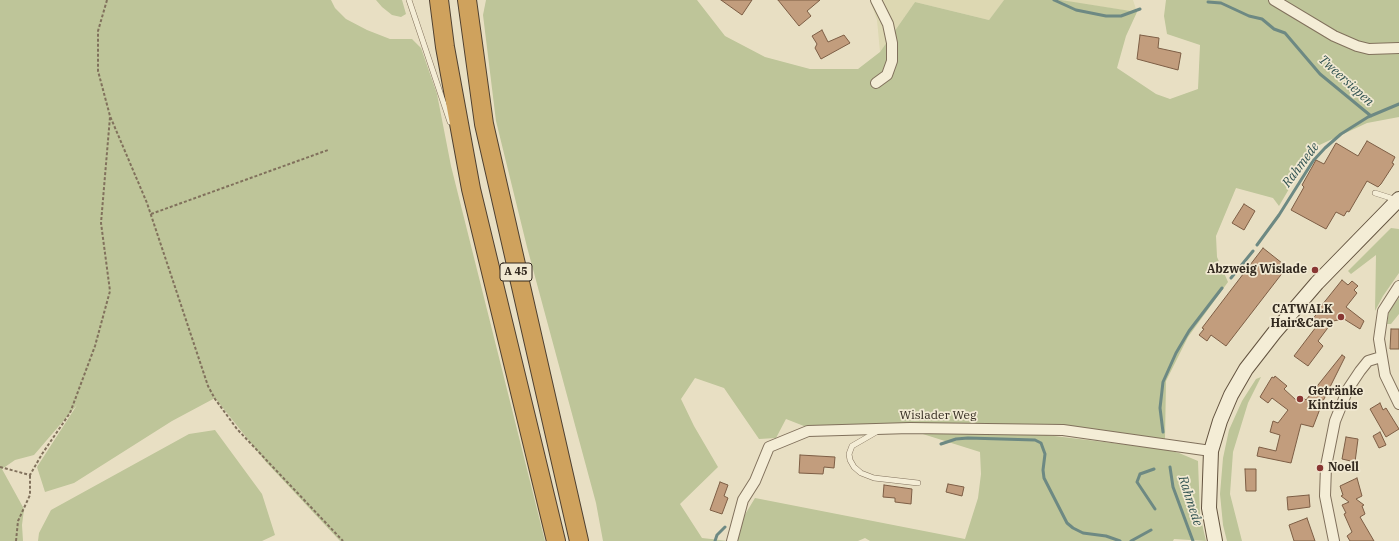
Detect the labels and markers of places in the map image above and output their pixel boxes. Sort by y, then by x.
place label: Abzweig Wislade [1207,263,1307,277]
marker: Abzweig Wislade [1310,265,1320,275]
place label: CATWALK Hair&Care [1270,303,1333,331]
marker: CATWALK Hair&Care [1336,312,1346,322]
place label: Getränke Kintzius [1308,385,1363,413]
marker: Getränke Kintzius [1295,394,1305,404]
place label: Noell [1328,461,1359,475]
marker: Noell [1315,463,1325,473]

